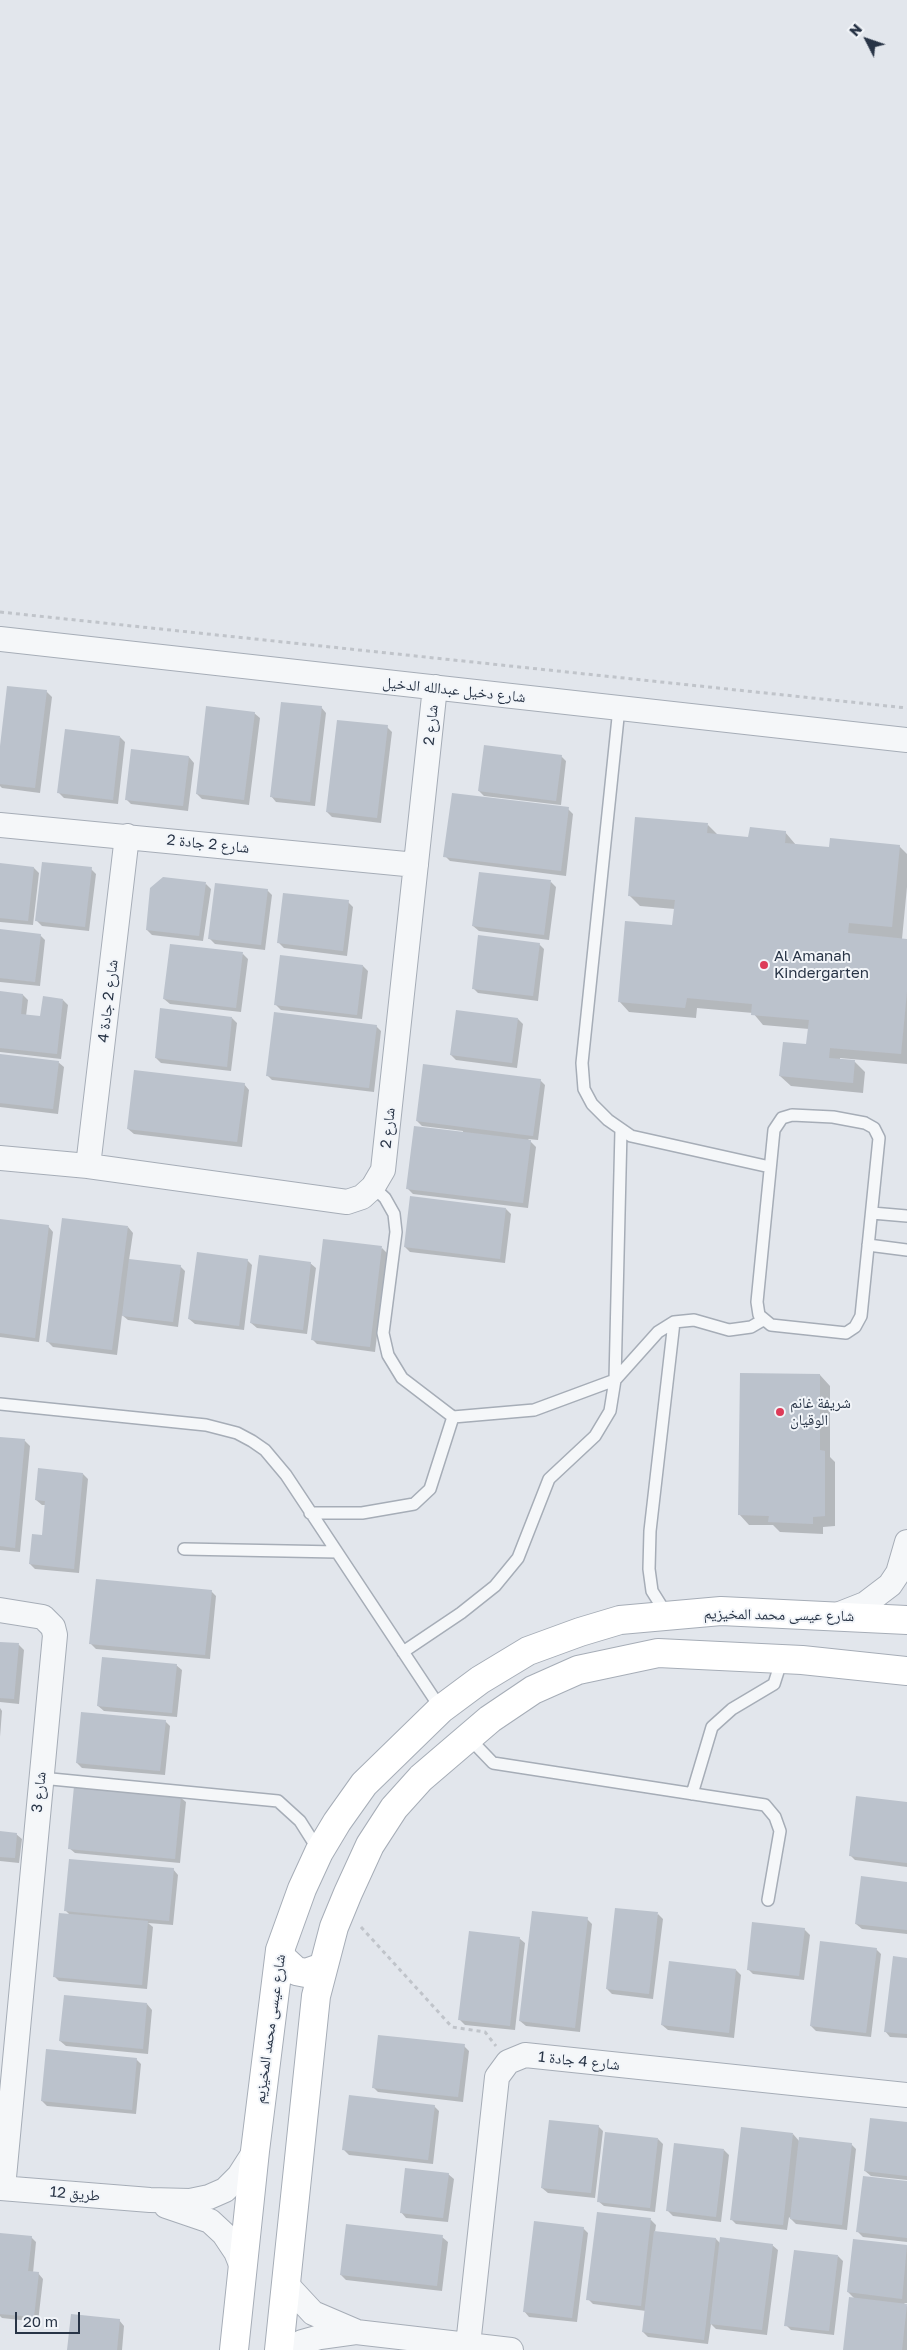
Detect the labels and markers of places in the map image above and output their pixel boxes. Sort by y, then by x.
place label: Al Amanah Kindergarten [774,947,869,982]
marker: Al Amanah Kindergarten [758,959,770,971]
place label: شريفة غانم الوقيان [790,1394,851,1429]
marker: شريفة غانم الوقيان [774,1406,786,1418]

